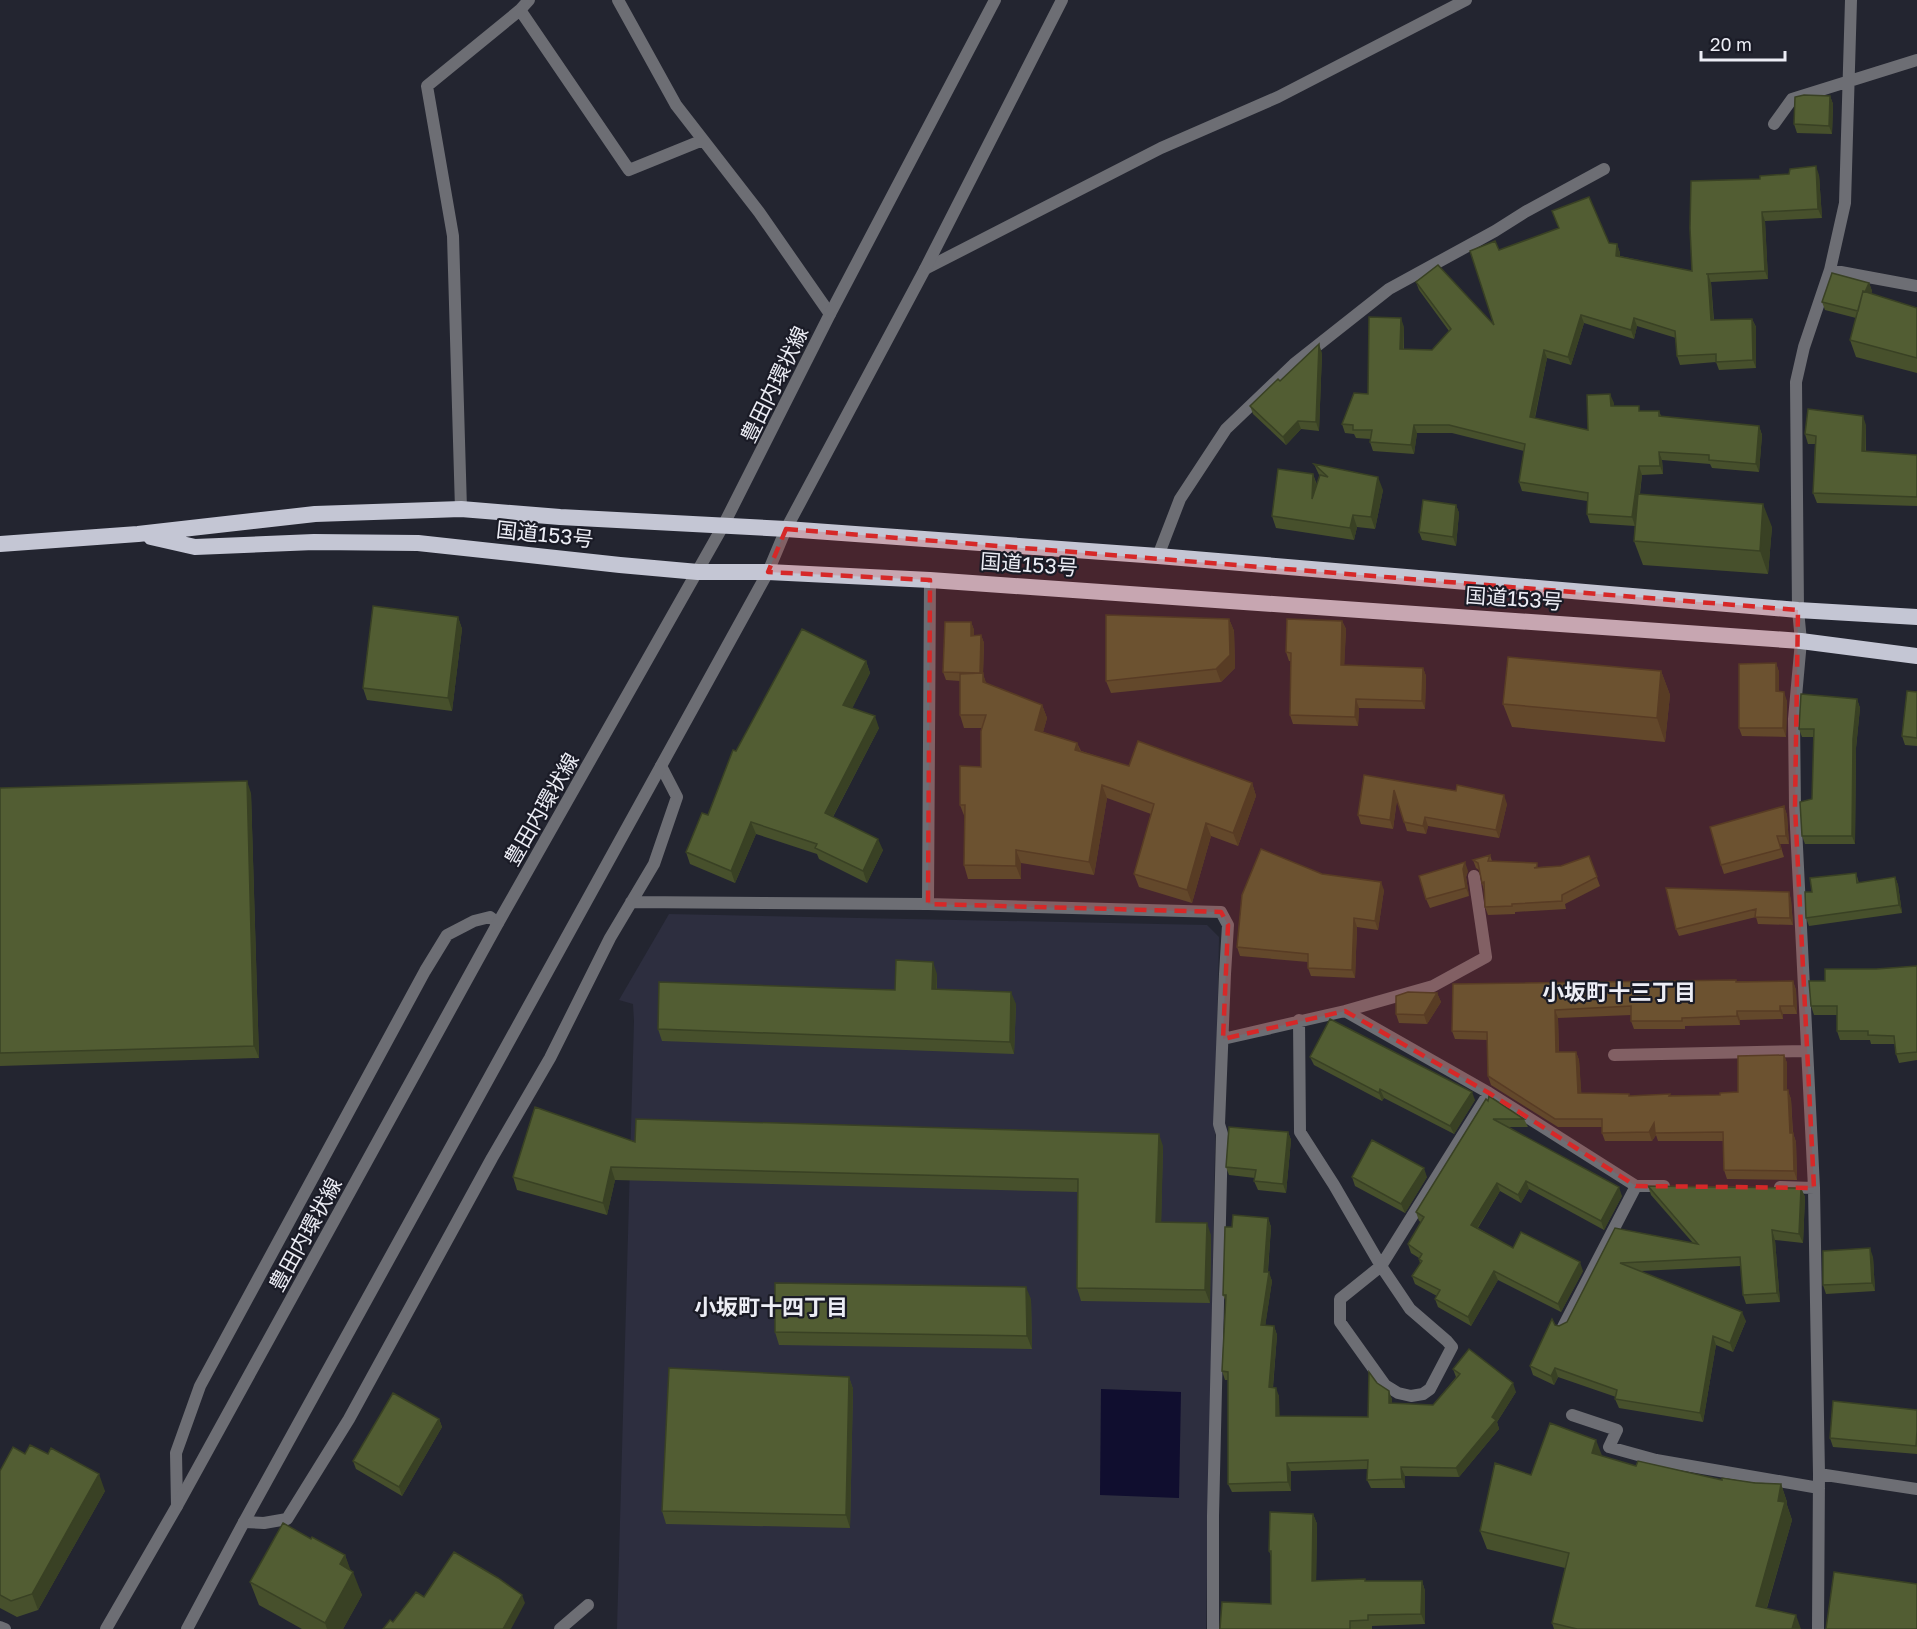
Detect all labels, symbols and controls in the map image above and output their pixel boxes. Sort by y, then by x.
scale bar [1701,24,1785,62]
text: 20 m [1710,33,1752,55]
street label: 豊田内環状線 [735,322,813,446]
street label: 国道153号 [495,516,595,552]
street label: 国道153号 [979,548,1079,580]
street label: 国道153号 [1464,582,1564,614]
street label: 豊田内環状線 [498,748,584,870]
district label: 小坂町十三丁目 [1542,978,1696,1005]
street label: 豊田内環状線 [263,1173,347,1295]
district label: 小坂町十四丁目 [694,1293,848,1320]

